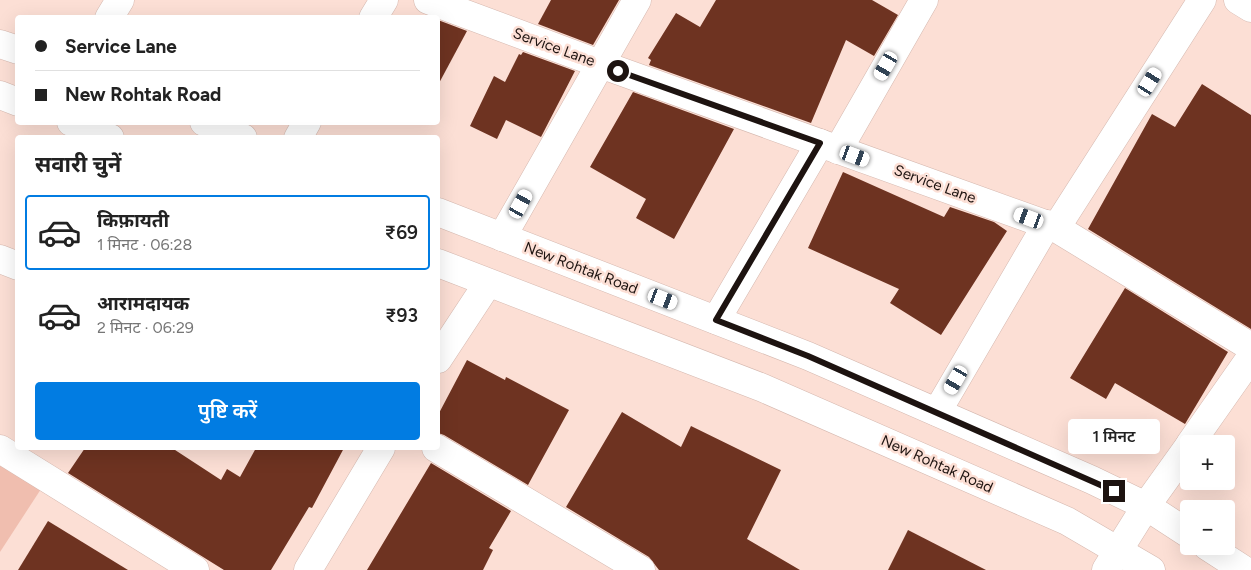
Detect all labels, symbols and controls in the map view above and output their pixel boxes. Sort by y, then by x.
street label: Service Lane [511,24,597,70]
text: Service Lane [65,35,177,58]
car [872,49,899,83]
route start [607,60,629,82]
car [1135,65,1164,99]
text: New Rohtak Road [65,83,221,106]
car [838,144,871,168]
text: सवारी चुनें [35,151,121,178]
street label: Service Lane [892,161,978,207]
car [507,187,534,221]
car [1012,206,1045,230]
text: किफ़ायती [97,209,169,232]
icon: car [37,210,82,255]
text: ₹69 [385,221,418,244]
text: 1 मिनट · 06:28 [97,235,192,254]
street label: New Rohtak Road [522,238,640,298]
car [646,287,679,311]
text: आरामदायक [97,292,189,315]
icon: car [37,293,82,338]
text: ₹93 [385,304,418,327]
text: 2 मिनट · 06:29 [97,318,194,337]
car [942,363,969,397]
button: पुष्टि करें [35,382,420,440]
callout: 1 मिनट [1068,418,1160,454]
text: 1 मिनट [1092,427,1136,446]
street label: New Rohtak Road [878,431,996,497]
map controls [1180,435,1235,555]
button: + [1180,435,1235,490]
route end [1103,480,1125,502]
button: − [1180,500,1235,555]

